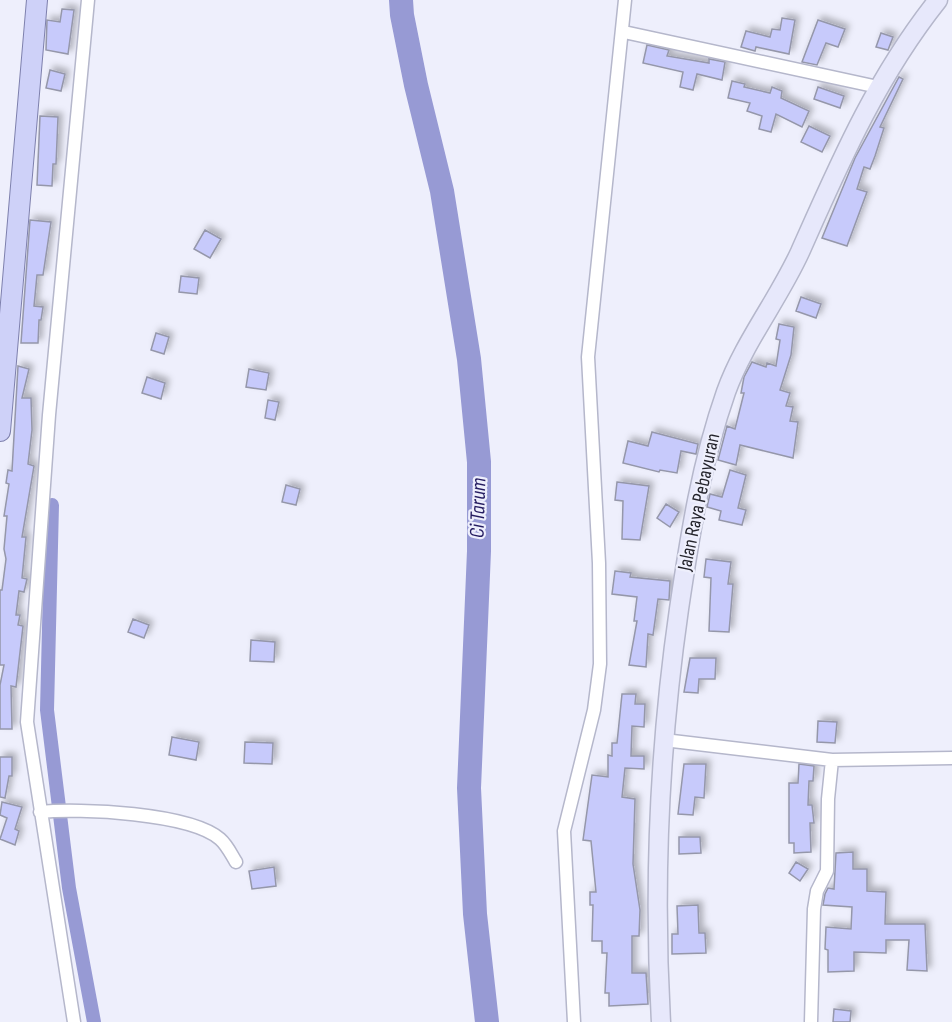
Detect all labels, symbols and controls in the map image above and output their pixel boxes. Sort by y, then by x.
street label: Jalan Raya Pebayuran [673,431,725,574]
water label: Ci Tarum [464,477,492,539]

